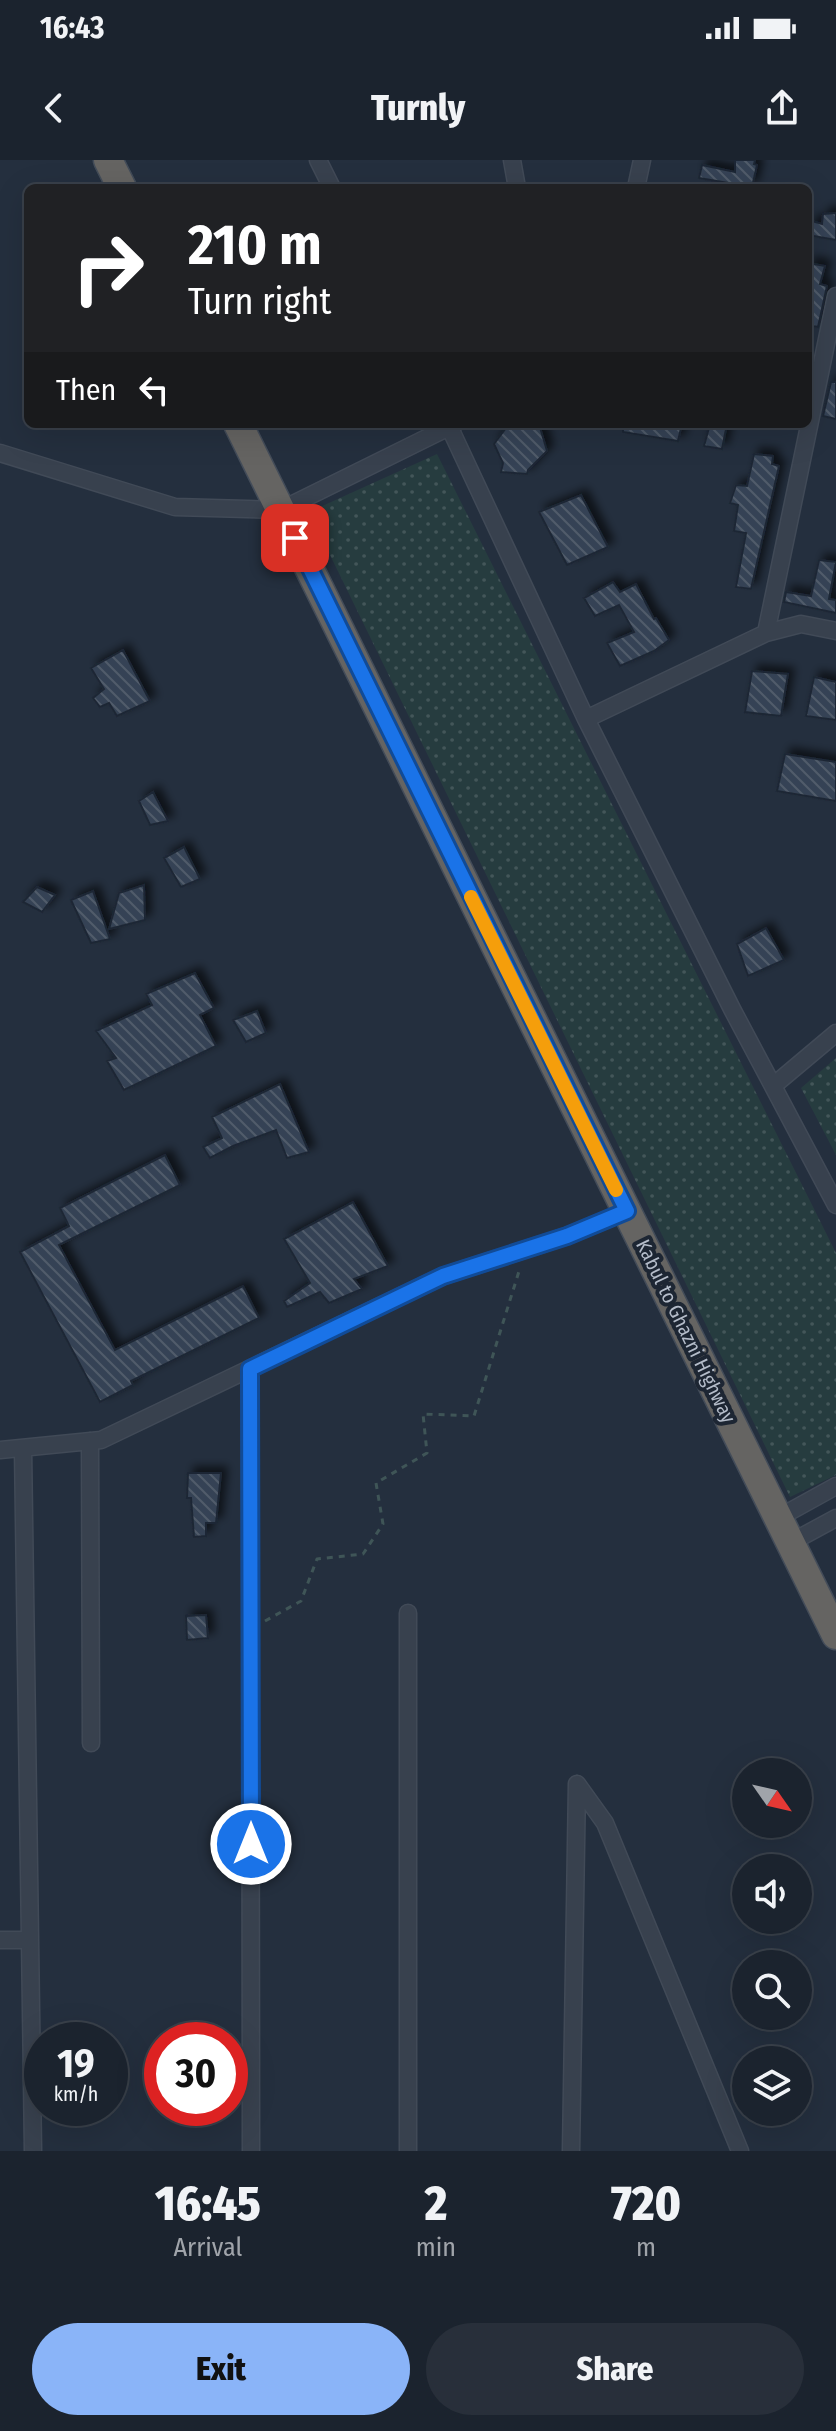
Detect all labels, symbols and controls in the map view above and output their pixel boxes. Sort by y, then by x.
text: 16:43 [40,10,104,46]
icon: back [32,86,76,130]
text: Turnly [371,86,465,130]
icon: share [760,86,804,130]
text: 210 m [188,212,322,279]
icon: right [56,216,160,320]
text: Turn right [188,280,331,324]
icon: left [132,368,176,412]
text: Then [56,372,116,408]
pin [261,504,329,572]
icon: arrive [273,516,317,560]
street label: Kabul to Ghazni Highway [631,1235,741,1427]
north arrow [732,1758,812,1838]
map controls [732,1758,812,2126]
position arrow [209,1802,293,1886]
button: sound [732,1854,812,1934]
button: search [732,1950,812,2030]
speed limit sign: 30 [144,2022,248,2126]
text: 19 [57,2040,95,2088]
button: layers [732,2046,812,2126]
text: km/h [54,2082,98,2106]
text: 16:45 [155,2175,261,2233]
text: 2 [425,2175,447,2233]
text: 720 [611,2175,681,2233]
text: Arrival [173,2232,242,2263]
text: min [416,2232,456,2263]
text: m [636,2232,656,2263]
button: Exit [32,2323,410,2415]
button: Share [426,2323,804,2415]

